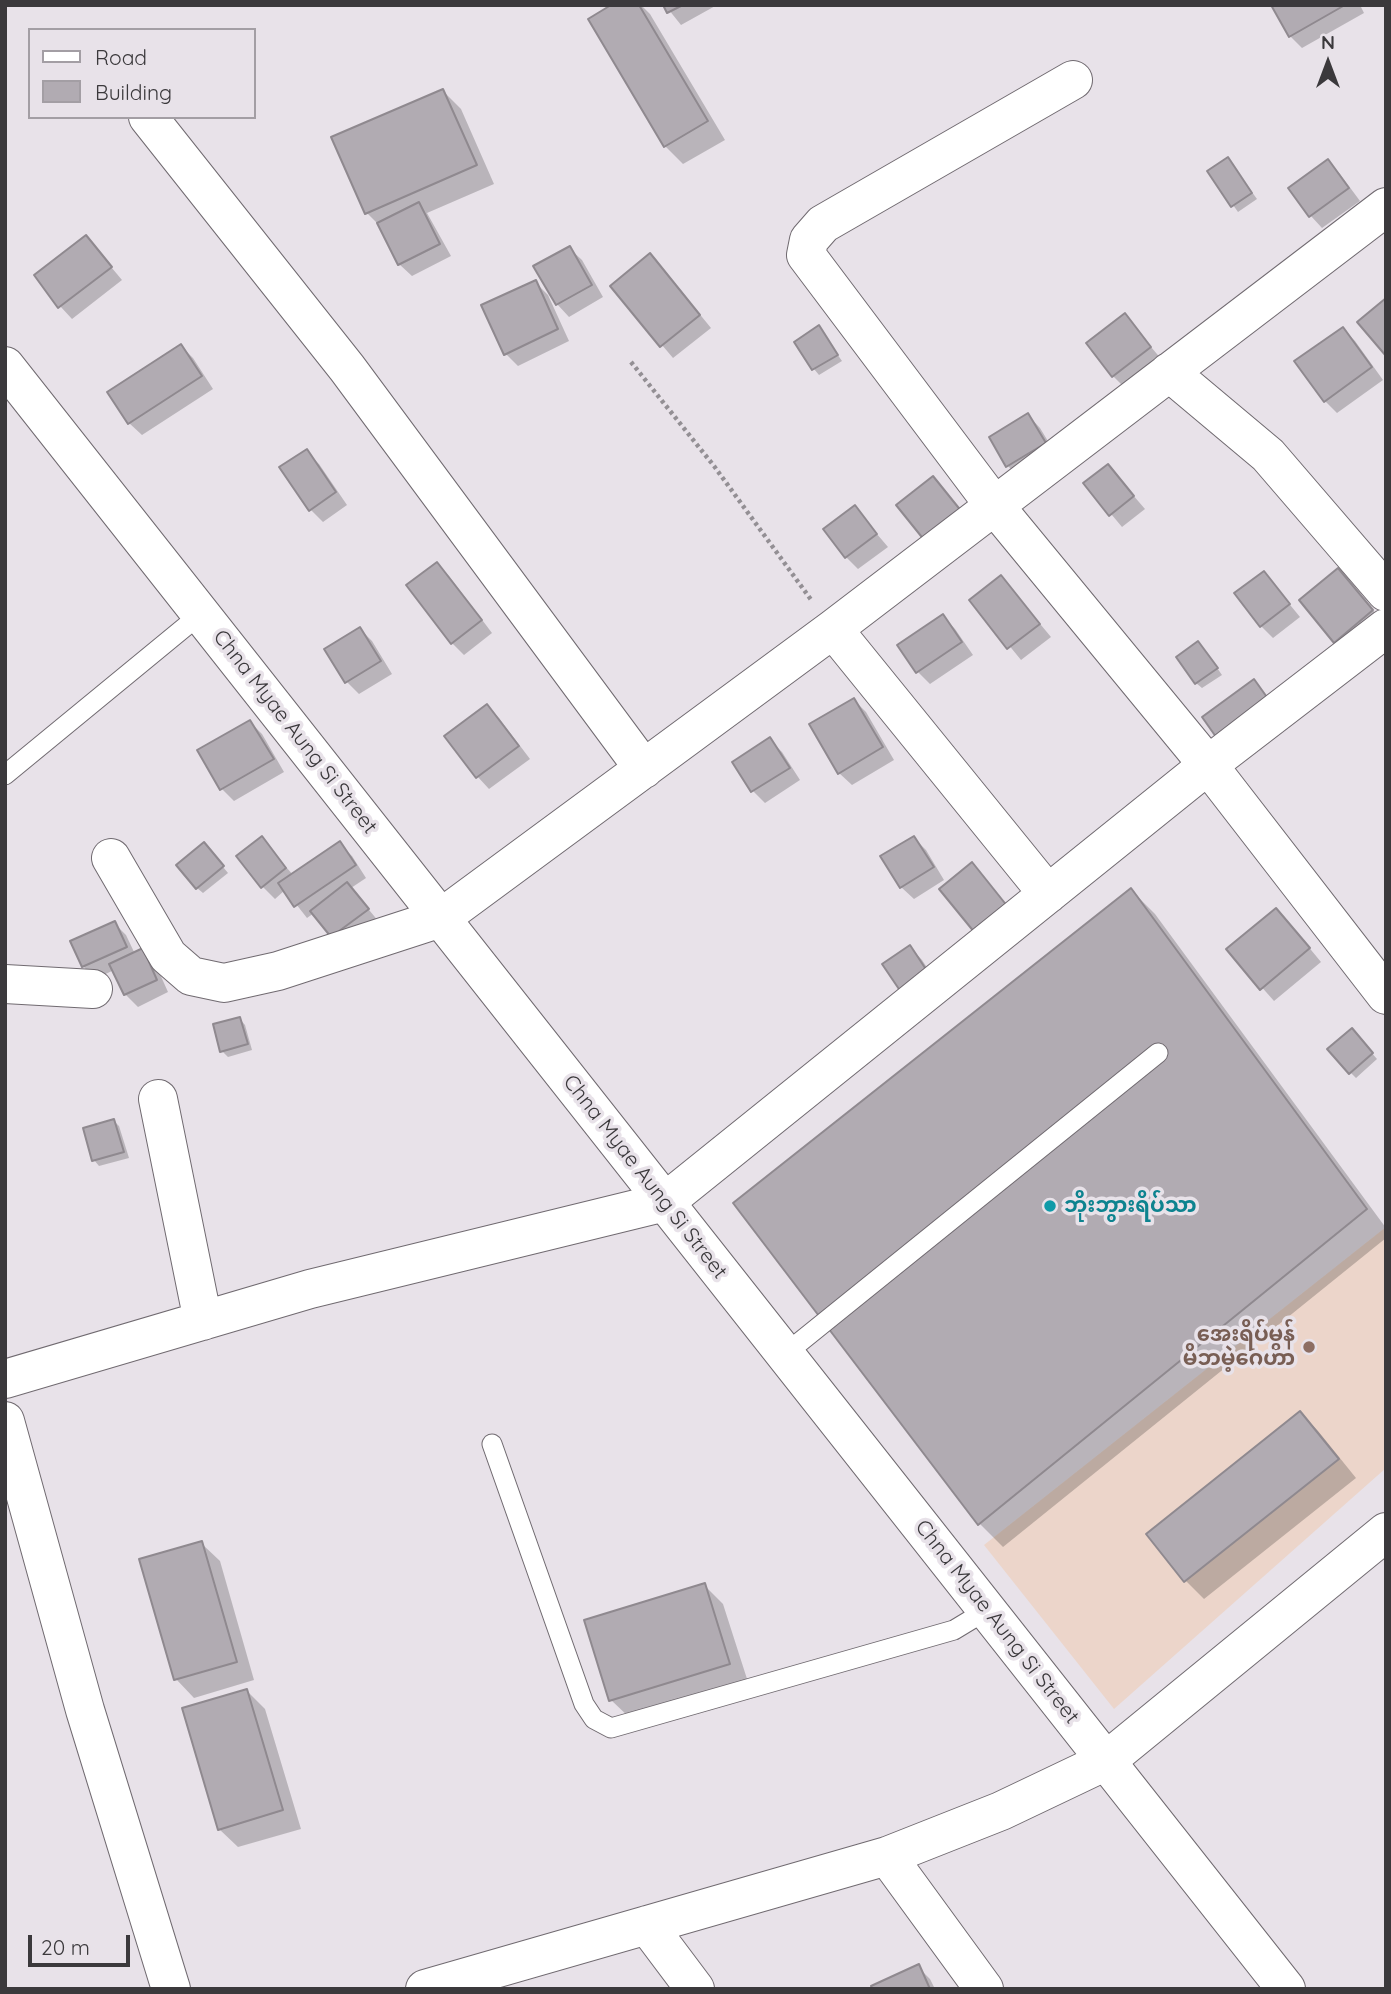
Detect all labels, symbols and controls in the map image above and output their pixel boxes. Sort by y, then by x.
legend [28,28,256,119]
north arrow [1293,28,1363,98]
text: N [1321,30,1335,54]
text: Road [95,44,147,70]
text: Building [95,79,172,105]
street label: Chna Myae Aung Si Street [208,625,382,839]
street label: Chna Myae Aung Si Street [558,1070,732,1284]
place label: ဘိုးဘွားရိပ်သာ [1064,1193,1197,1219]
marker: ဘိုးဘွားရိပ်သာ [1042,1198,1058,1214]
place label: အေးရိပ်မွန် မိဘမဲ့ဂေဟာ [1183,1322,1295,1372]
marker: အေးရိပ်မွန် မိဘမဲ့ဂေဟာ [1301,1339,1317,1355]
street label: Chna Myae Aung Si Street [910,1515,1084,1729]
scale bar [32,1920,133,1964]
text: 20 m [41,1934,90,1960]

